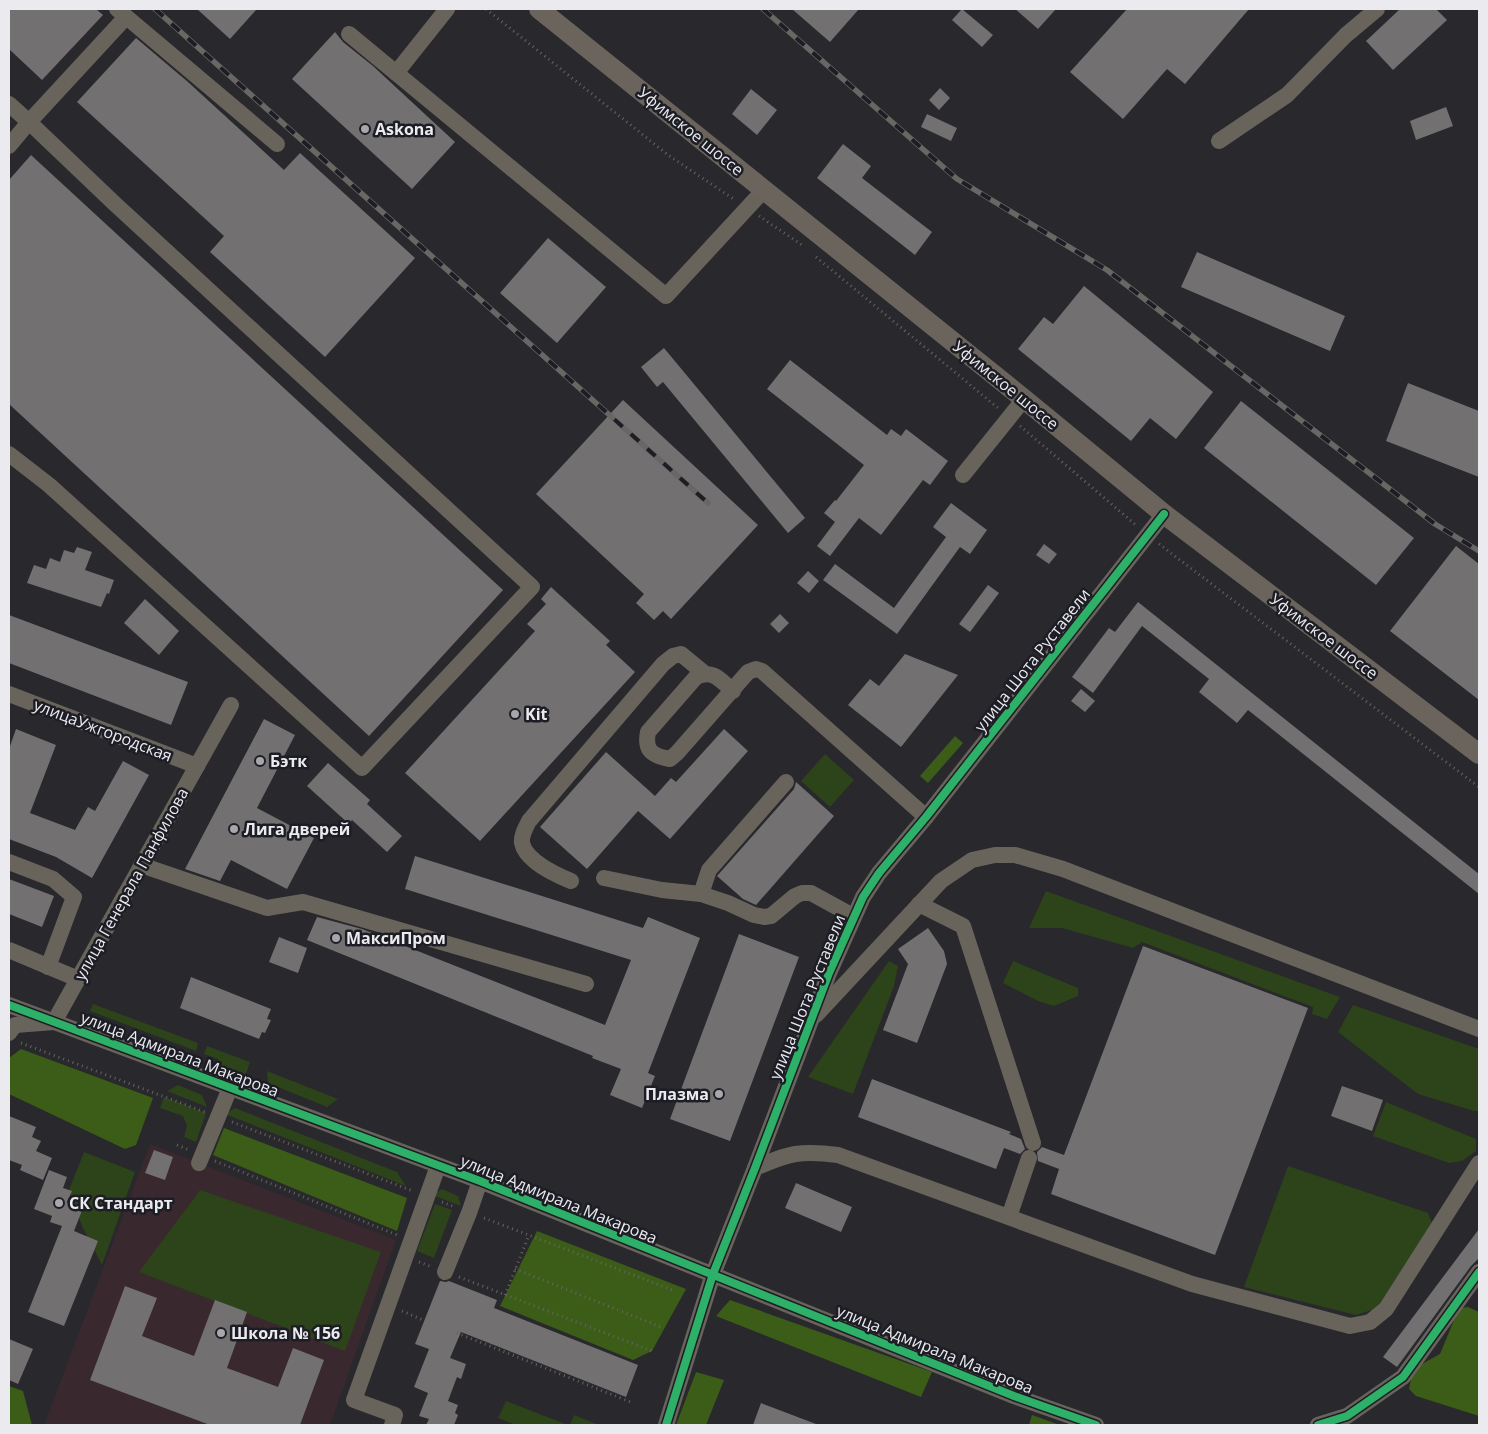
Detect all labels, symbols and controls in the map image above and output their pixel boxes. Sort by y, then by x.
street label: Уфимское шоссе [634,82,748,180]
place label: Askona [375,118,434,140]
marker: Askona [359,123,371,135]
street label: Уфимское шоссе [949,336,1063,434]
street label: улица Шота Руставели [969,584,1095,736]
street label: Уфимское шоссе [1265,588,1383,684]
street label: улицаУжгородская [31,693,175,767]
place label: Kit [525,703,548,725]
marker: Kit [509,708,521,720]
place label: Бэтк [270,750,307,772]
marker: Бэтк [254,755,266,767]
street label: улица Генерала Панфилова [69,784,193,984]
place label: Лига дверей [244,818,350,840]
marker: Лига дверей [228,823,240,835]
street label: улица Шота Руставели [764,911,850,1083]
place label: МаксиПром [346,927,446,949]
marker: МаксиПром [330,932,342,944]
street label: улица Адмирала Макарова [78,1006,282,1102]
place label: Плазма [645,1083,709,1105]
marker: Плазма [713,1088,725,1100]
street label: улица Адмирала Макарова [457,1149,661,1249]
place label: СК Стандарт [69,1192,173,1214]
marker: СК Стандарт [53,1197,65,1209]
street label: улица Адмирала Макарова [833,1299,1037,1399]
place label: Школа № 156 [231,1322,340,1344]
marker: Школа № 156 [215,1327,227,1339]

